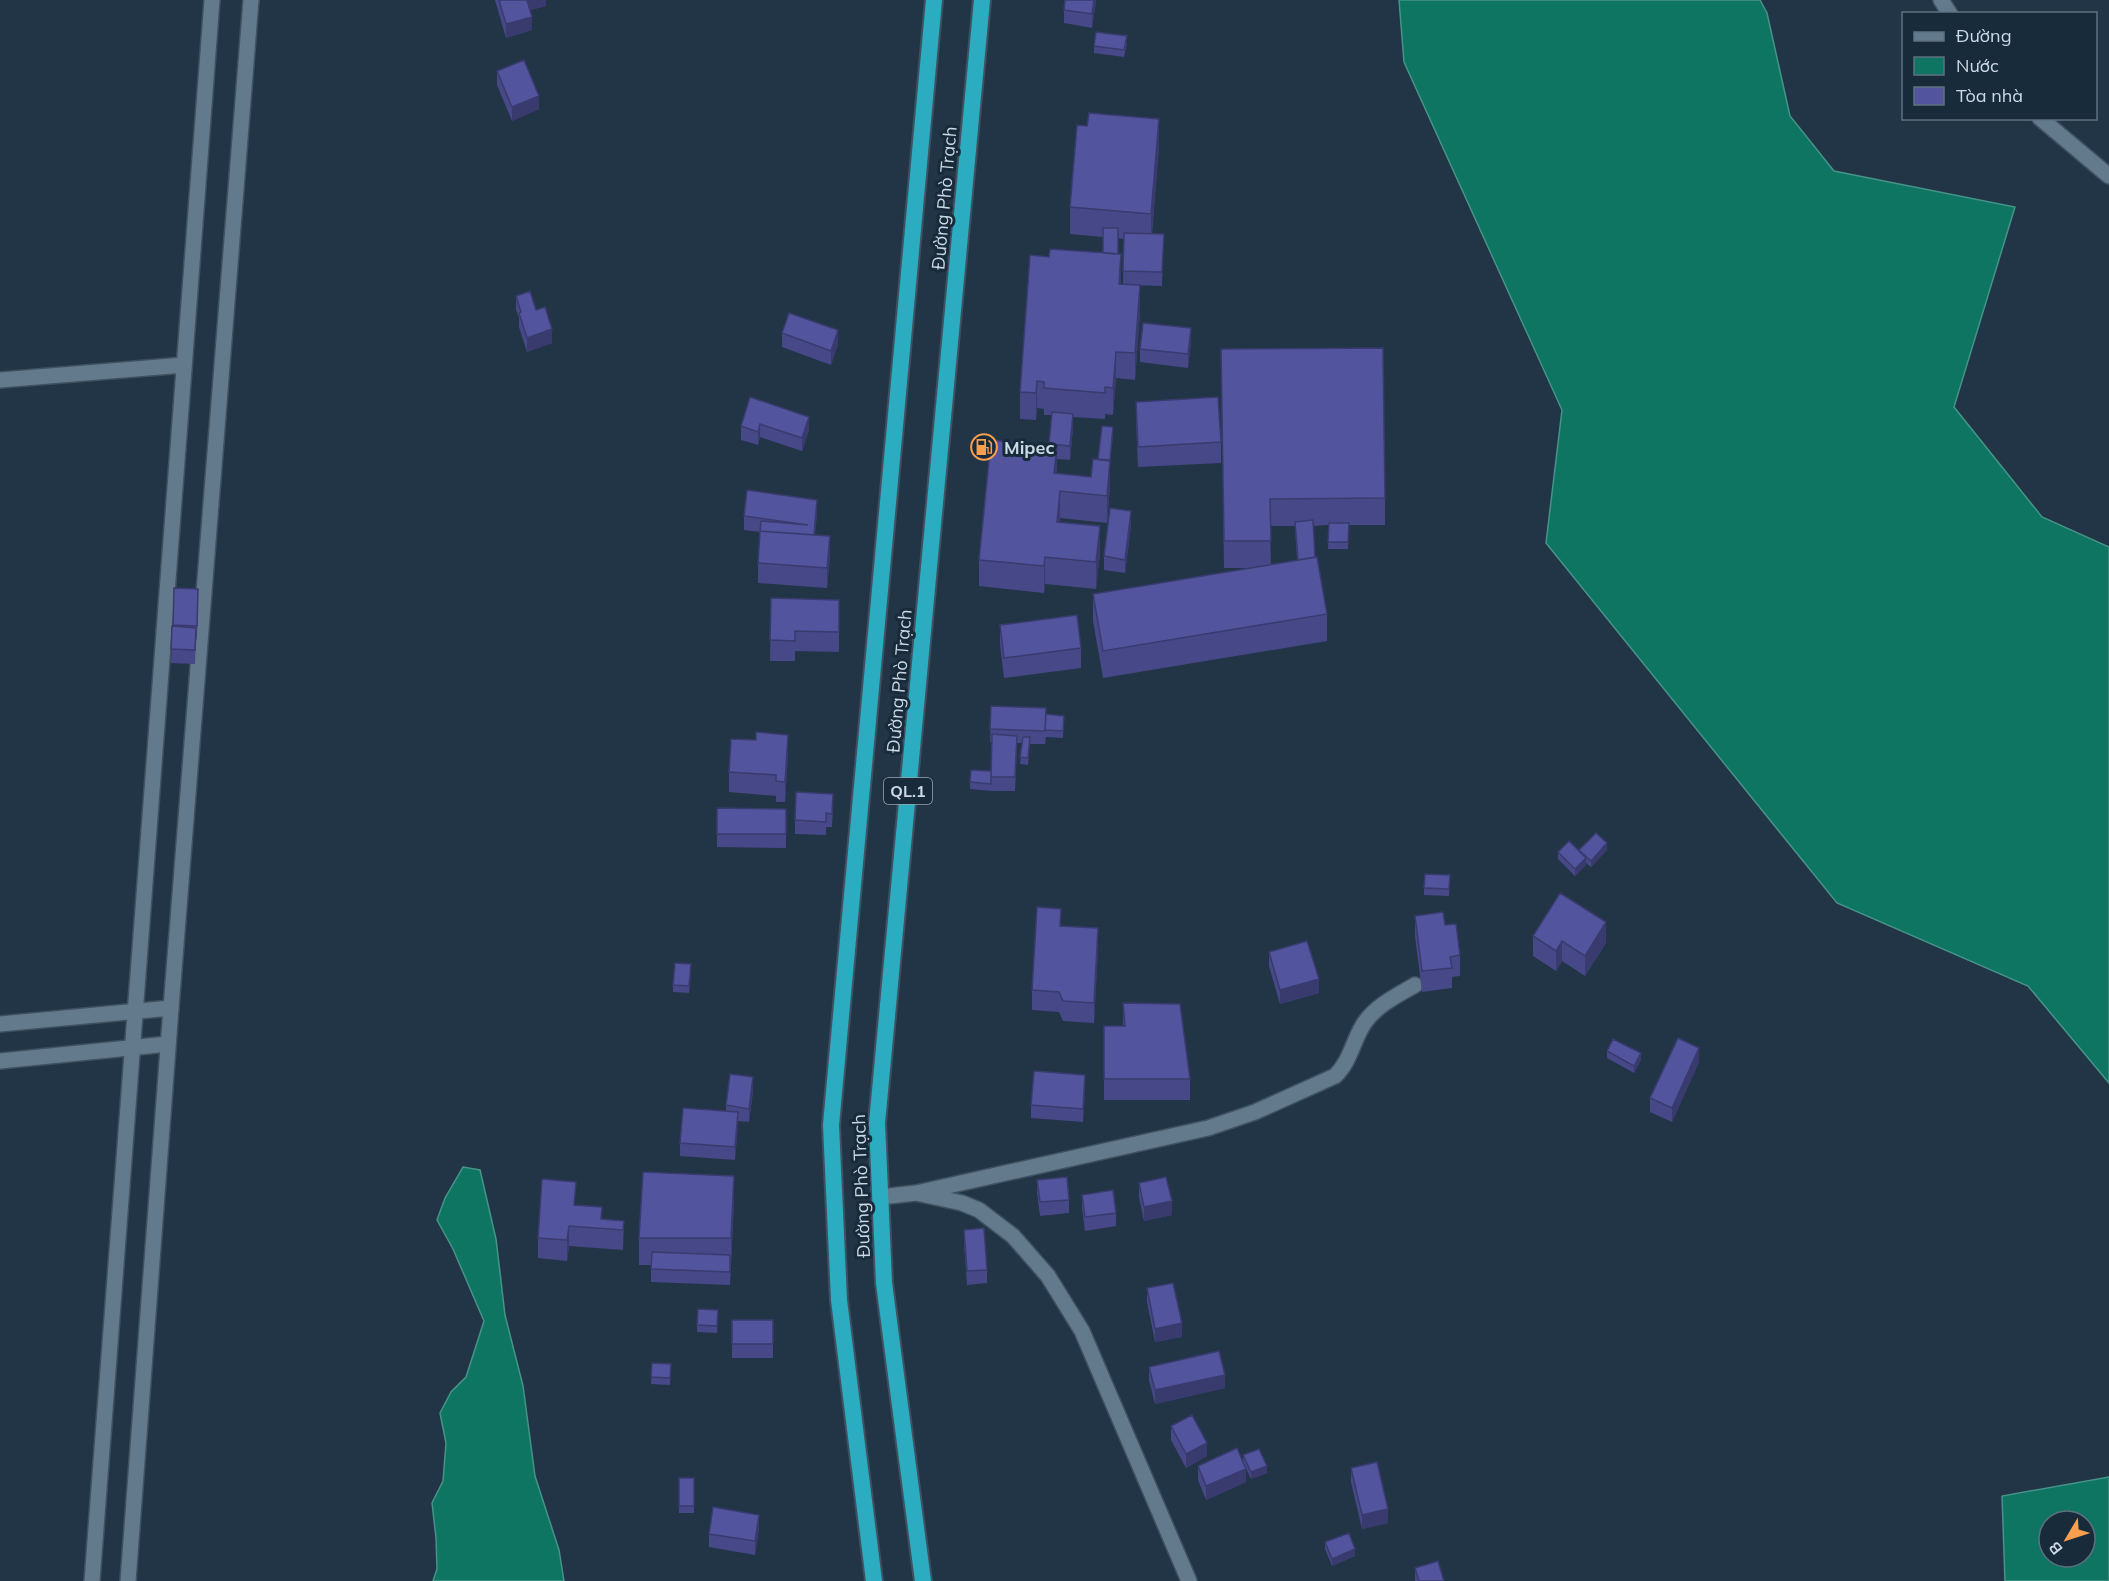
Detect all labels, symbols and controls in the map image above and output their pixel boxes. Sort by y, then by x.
legend [1902,12,2097,120]
text: Đường [1956,24,2012,47]
text: Nước [1956,54,1999,77]
text: Tòa nhà [1956,84,2023,107]
street label: Đường Phò Trạch [926,125,962,271]
fuel station icon: Mipec [969,432,999,462]
place label: Mipec [1004,436,1054,459]
street label: Đường Phò Trạch [881,608,917,754]
road number: QL.1 [884,778,932,804]
street label: Đường Phò Trạch [847,1114,875,1258]
north arrow [2037,1509,2097,1569]
text: B [2044,1538,2067,1559]

